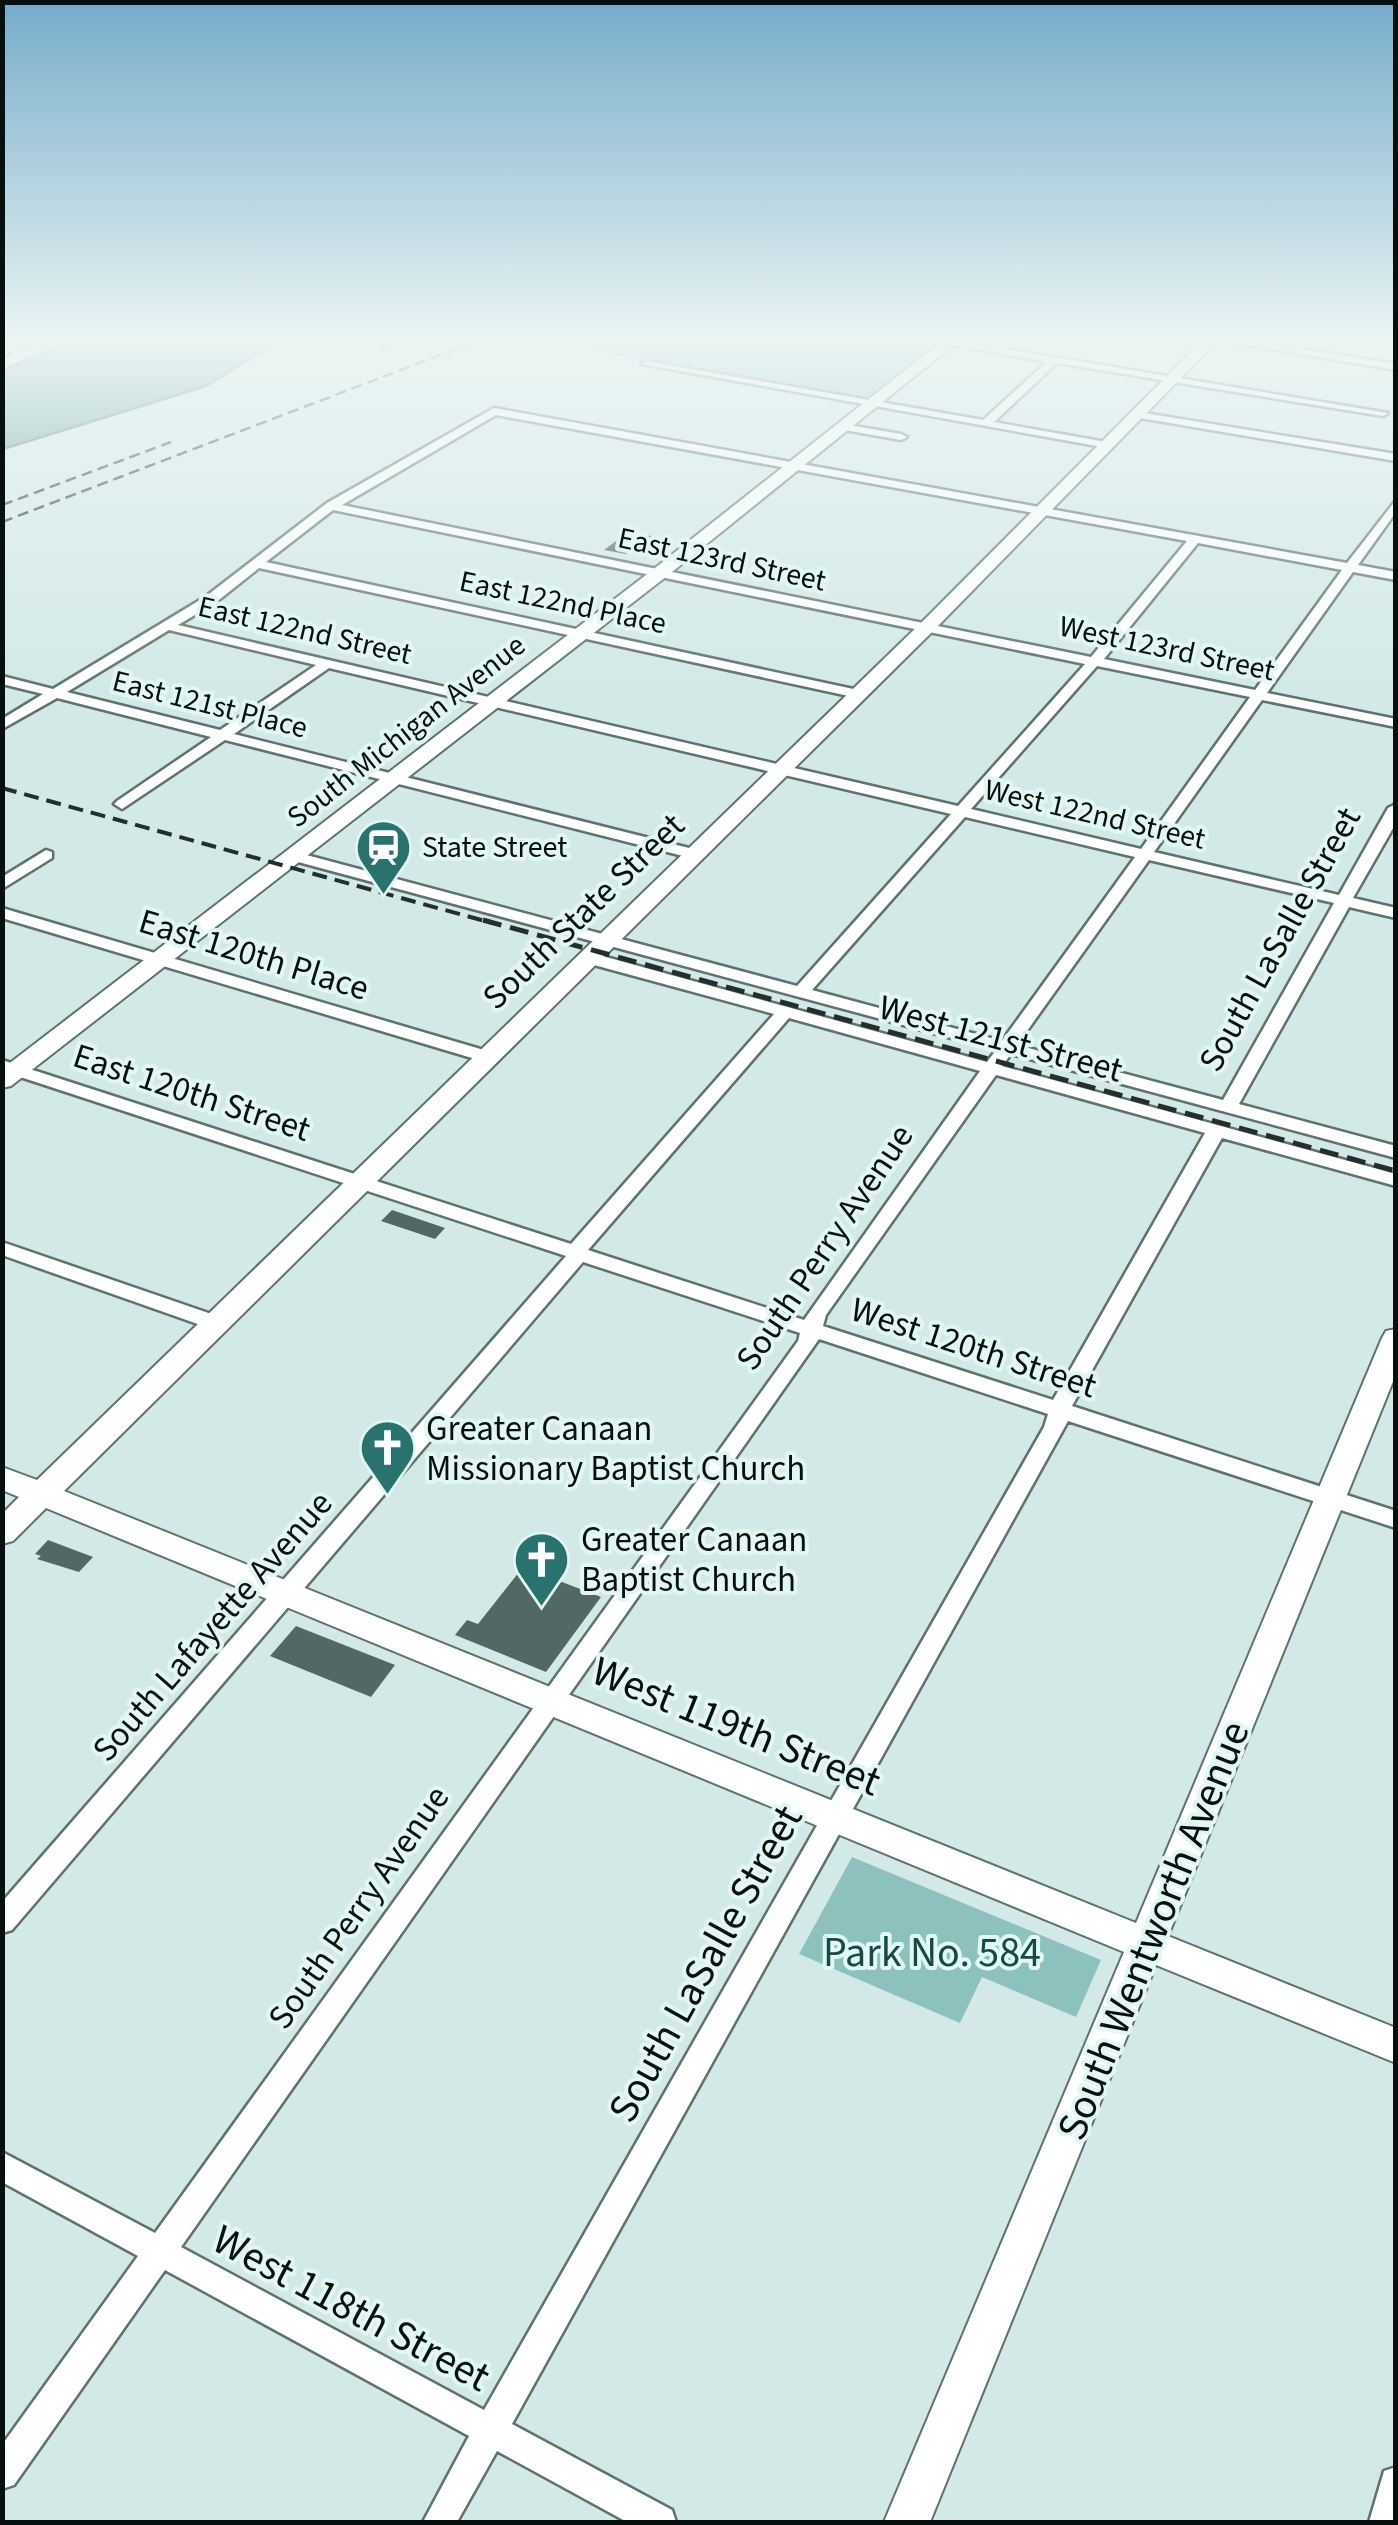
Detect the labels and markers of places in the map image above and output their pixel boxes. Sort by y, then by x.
station icon: State Street [353,817,413,896]
place label: State Street [422,826,567,869]
place label: Greater Canaan Missionary Baptist Church [426,1404,805,1494]
church icon: Greater Canaan Missionary Baptist Church [357,1418,417,1497]
place label: Greater Canaan Baptist Church [581,1515,807,1605]
church icon: Greater Canaan Baptist Church [512,1529,572,1608]

